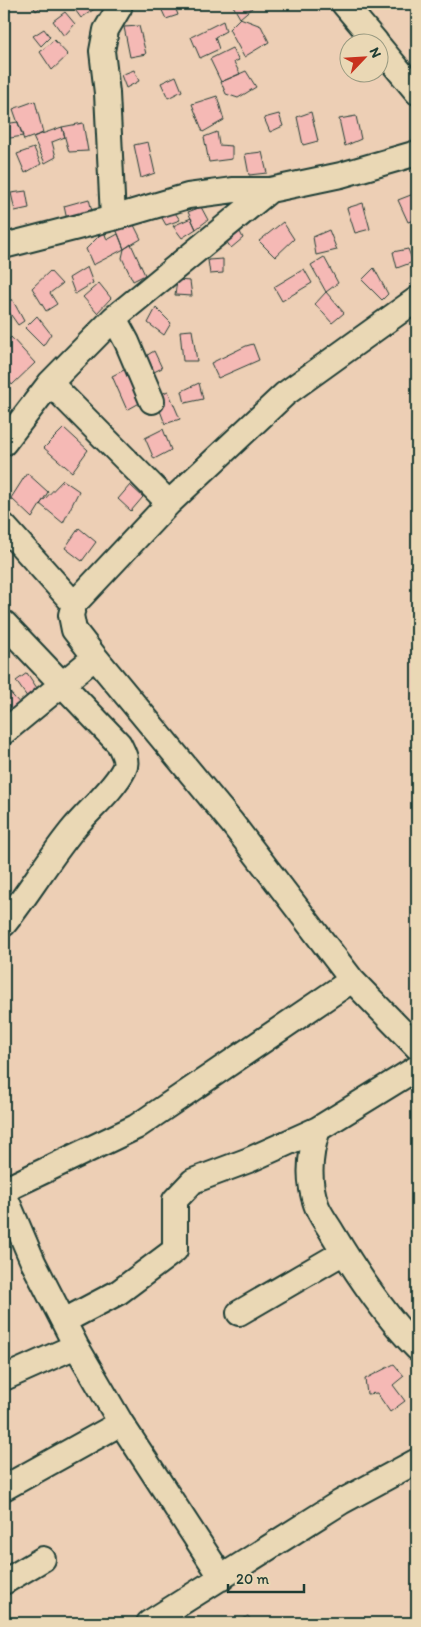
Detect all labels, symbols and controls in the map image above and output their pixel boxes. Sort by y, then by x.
north arrow [338,32,388,82]
text: N [366,45,385,61]
scale bar [228,1562,305,1594]
text: 20 m [236,1570,270,1588]

